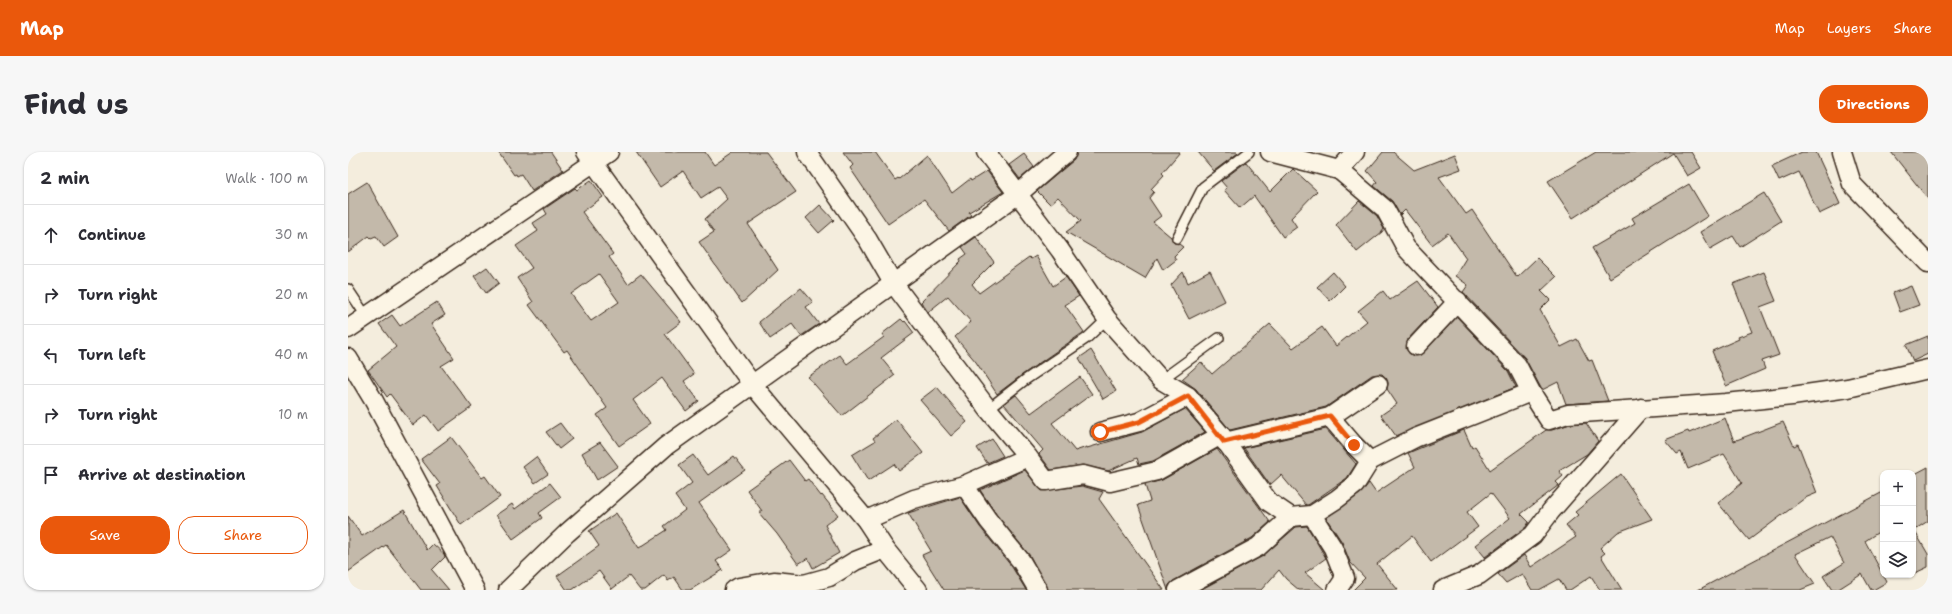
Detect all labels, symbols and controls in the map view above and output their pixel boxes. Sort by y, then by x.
text: Map [20,16,64,41]
text: Map [1775,19,1805,37]
text: Layers [1827,19,1871,37]
text: Share [1893,19,1932,37]
text: Find us [24,85,129,123]
button: Directions [1819,85,1928,123]
text: 2 min [40,167,90,189]
text: Walk · 100 m [225,170,308,187]
icon: ahead [40,224,62,246]
text: Continue [78,225,146,245]
text: 30 m [274,226,308,243]
icon: right [40,284,62,306]
text: Turn right [78,285,158,305]
text: 20 m [275,286,308,303]
icon: left [40,344,62,366]
text: Turn left [78,345,146,365]
text: 40 m [274,346,308,363]
icon: right [40,404,62,426]
text: Turn right [78,405,158,425]
text: 10 m [278,406,308,423]
route start [1091,423,1109,441]
route end [1345,436,1363,454]
icon: arrive [40,464,62,486]
text: Arrive at destination [78,465,246,485]
map controls [1880,470,1916,578]
button: + [1880,470,1916,506]
button: − [1880,506,1916,542]
button: Save [40,516,170,554]
button: Share [178,516,308,554]
button: layers [1880,542,1916,578]

